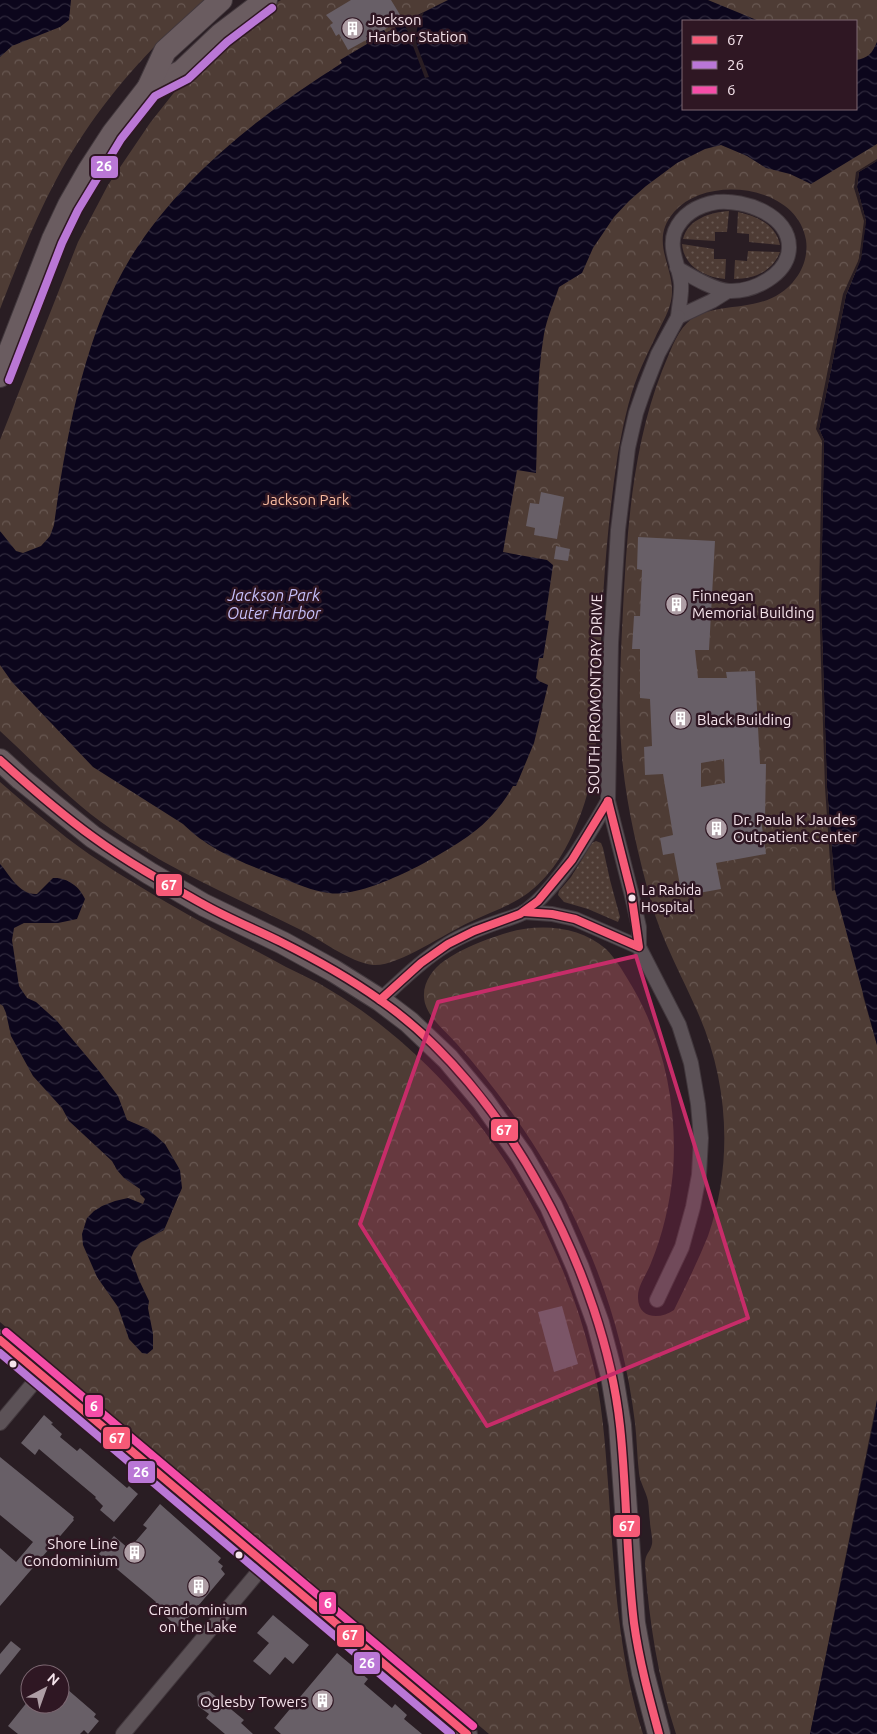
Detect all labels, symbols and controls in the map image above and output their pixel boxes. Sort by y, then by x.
place label: Jackson Harbor Station [368,11,467,45]
building icon: Jackson Harbor Station [340,16,364,40]
legend [682,20,857,110]
text: 67 [727,31,744,48]
text: 26 [727,56,744,73]
text: 6 [727,81,735,98]
line badge: 26 [90,155,119,179]
text: 26 [96,158,112,174]
park label: Jackson Park [263,491,350,508]
water label: Jackson Park Outer Harbor [227,586,322,622]
place label: Finnegan Memorial Building [692,587,815,621]
building icon: Finnegan Memorial Building [664,592,688,616]
street label: SOUTH PROMONTORY DRIVE [585,594,605,794]
building icon: Black Building [669,707,693,731]
place label: Black Building [697,711,791,728]
place label: Dr. Paula K Jaudes Outpatient Center [733,811,857,845]
building icon: Dr. Paula K Jaudes Outpatient Center [705,816,729,840]
line badge: 67 [155,873,183,897]
text: 67 [161,877,177,893]
place label: La Rabida Hospital [641,882,701,915]
marker: La Rabida Hospital [627,893,637,903]
line badge: 67 [490,1118,519,1142]
text: 67 [496,1122,512,1138]
unlabelled marker [8,1359,18,1369]
line badge: 6 [84,1394,104,1418]
text: 6 [90,1398,98,1414]
line badge: 67 [102,1426,131,1450]
text: 67 [109,1430,125,1446]
line badge: 26 [127,1460,156,1484]
text: 26 [133,1464,149,1480]
line badge: 67 [612,1514,641,1538]
text: 67 [619,1518,635,1534]
place label: Shore Line Condominium [24,1535,118,1569]
building icon: Shore Line Condominium [122,1540,146,1564]
unlabelled marker [234,1550,244,1560]
building icon: Crandominium on the Lake [186,1574,210,1598]
line badge: 6 [318,1591,337,1615]
text: 6 [324,1595,332,1611]
place label: Crandominium on the Lake [148,1601,248,1635]
line badge: 67 [336,1624,365,1648]
text: 67 [342,1627,358,1643]
line badge: 26 [353,1651,381,1675]
text: 26 [359,1655,375,1671]
north arrow [20,1664,70,1714]
text: N [44,1670,63,1689]
building icon: Oglesby Towers [311,1689,335,1713]
place label: Oglesby Towers [200,1693,307,1710]

